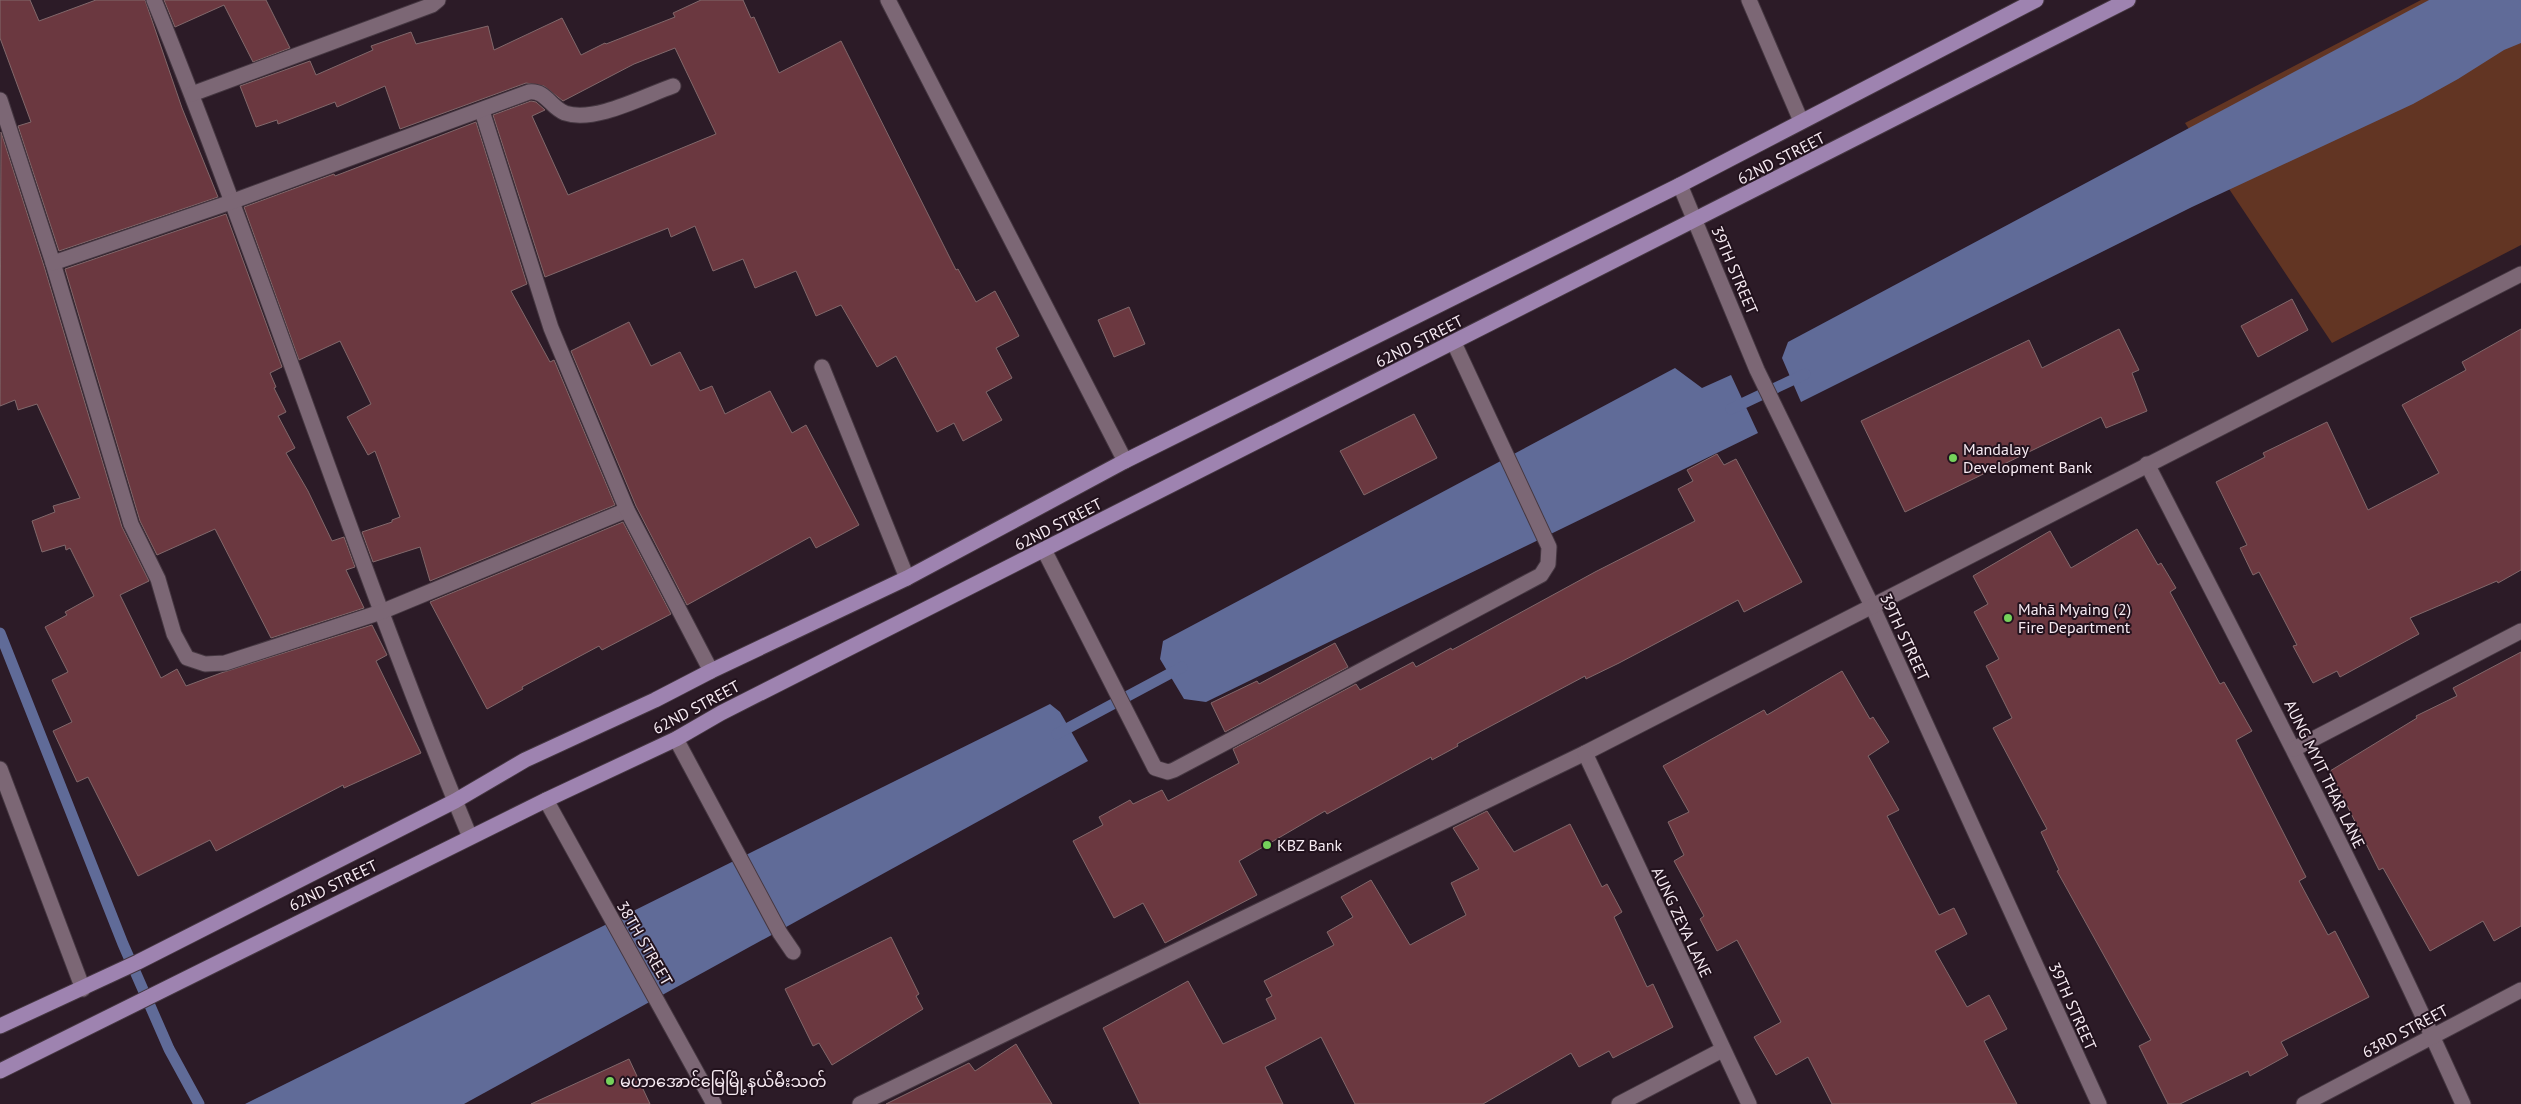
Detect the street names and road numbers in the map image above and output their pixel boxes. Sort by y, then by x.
street label: 62ND STREET [1734,127,1828,189]
street label: 39TH STREET [1707,223,1763,317]
street label: 62ND STREET [1372,310,1466,372]
street label: 62ND STREET [1011,493,1105,555]
street label: 39TH STREET [1876,590,1934,684]
street label: 62ND STREET [649,676,743,738]
street label: AUNG MYIT THAR LANE [2280,696,2370,852]
street label: 62ND STREET [286,855,381,915]
street label: AUNG ZEYA LANE [1648,864,1716,980]
street label: 38TH STREET [613,897,677,989]
street label: 39TH STREET [2045,959,2101,1053]
street label: 63RD STREET [2359,1000,2452,1062]

